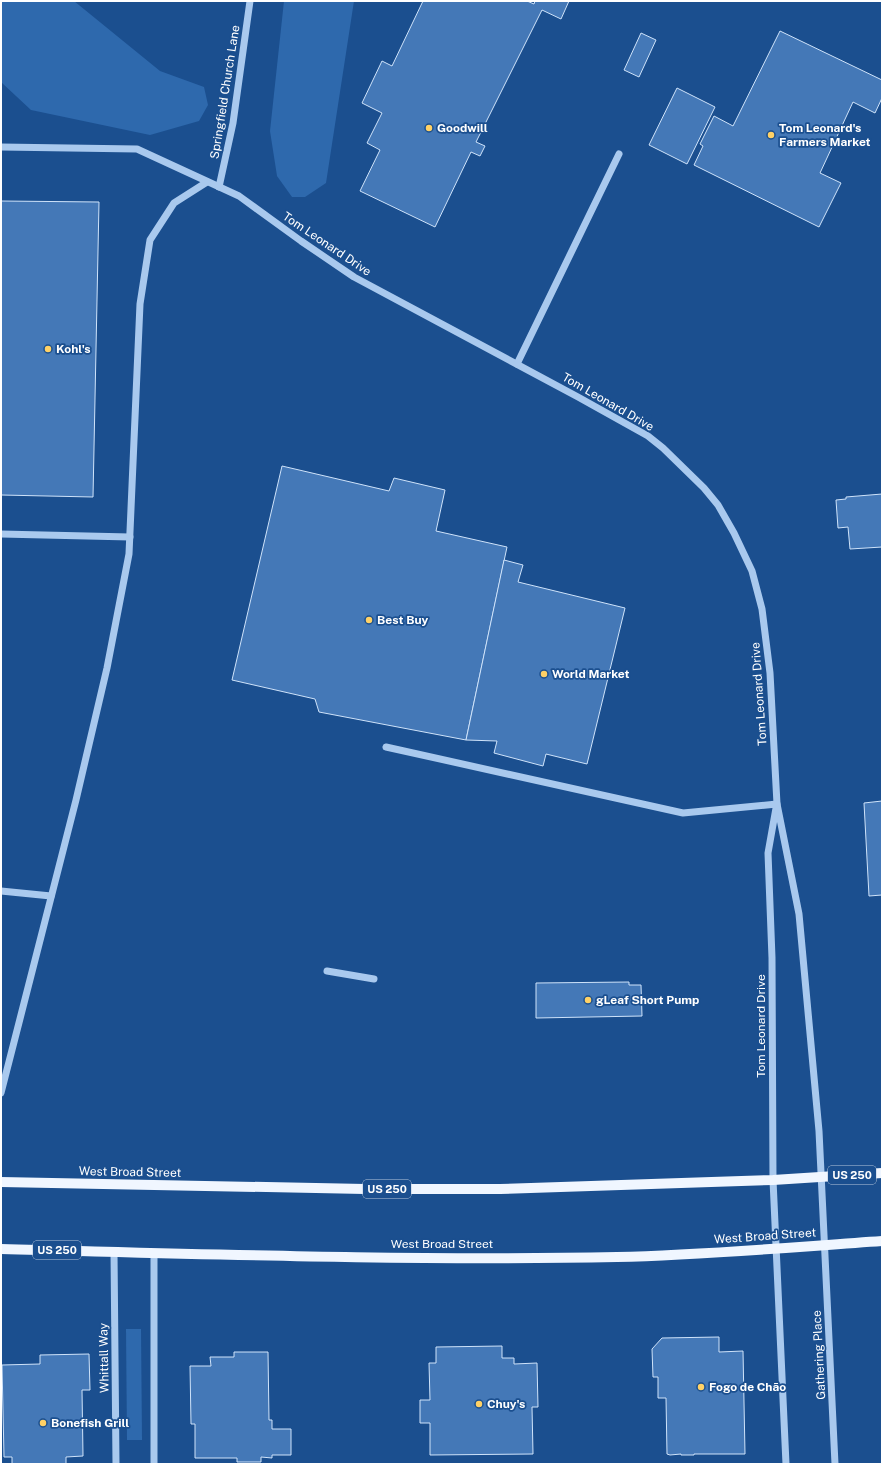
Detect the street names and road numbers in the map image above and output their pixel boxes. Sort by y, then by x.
street label: Springfield Church Lane [207,24,243,160]
street label: Tom Leonard Drive [280,209,374,279]
street label: Tom Leonard Drive [560,370,657,434]
street label: Tom Leonard Drive [748,642,770,746]
street label: Tom Leonard Drive [754,974,768,1078]
street label: West Broad Street [79,1164,182,1180]
road number: US 250 [828,1166,876,1184]
road number: US 250 [363,1180,411,1198]
street label: West Broad Street [713,1225,817,1247]
street label: West Broad Street [391,1237,493,1251]
road number: US 250 [33,1241,81,1259]
street label: Gathering Place [810,1310,828,1400]
street label: Whittall Way [96,1322,112,1393]

